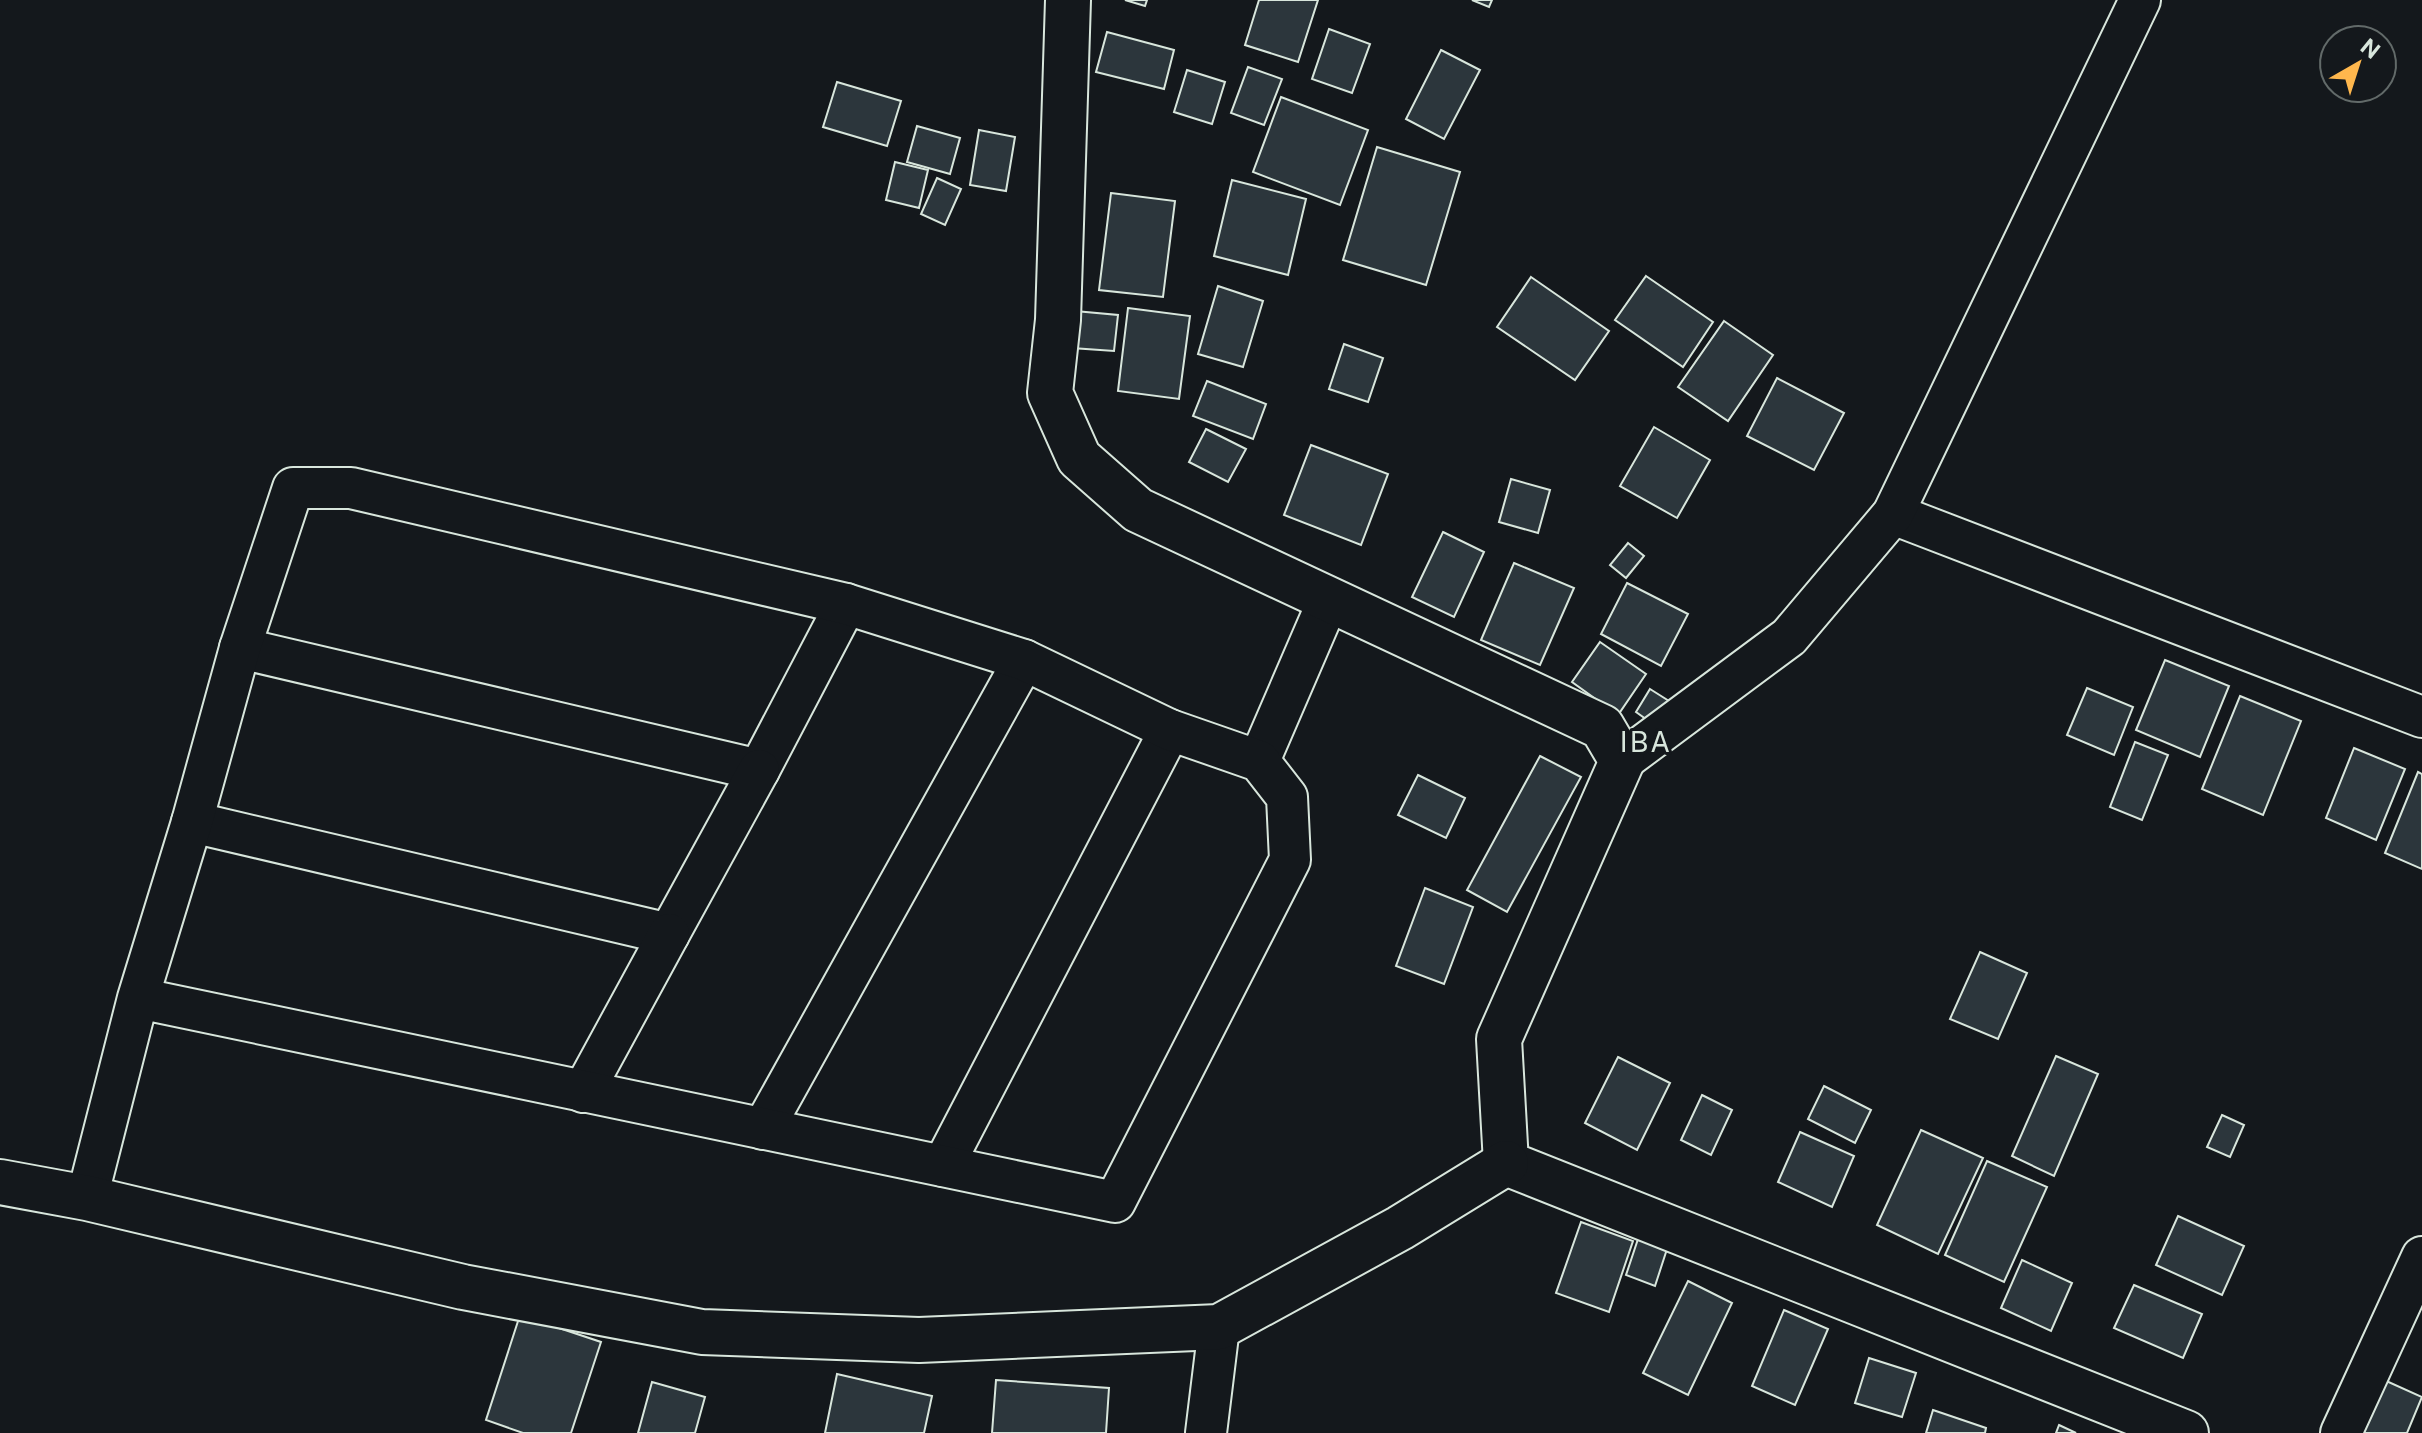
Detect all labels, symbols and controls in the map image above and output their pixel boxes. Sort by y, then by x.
north arrow [2318,24,2398,104]
text: N [2356,33,2385,64]
district label: IBA [1620,725,1672,758]

